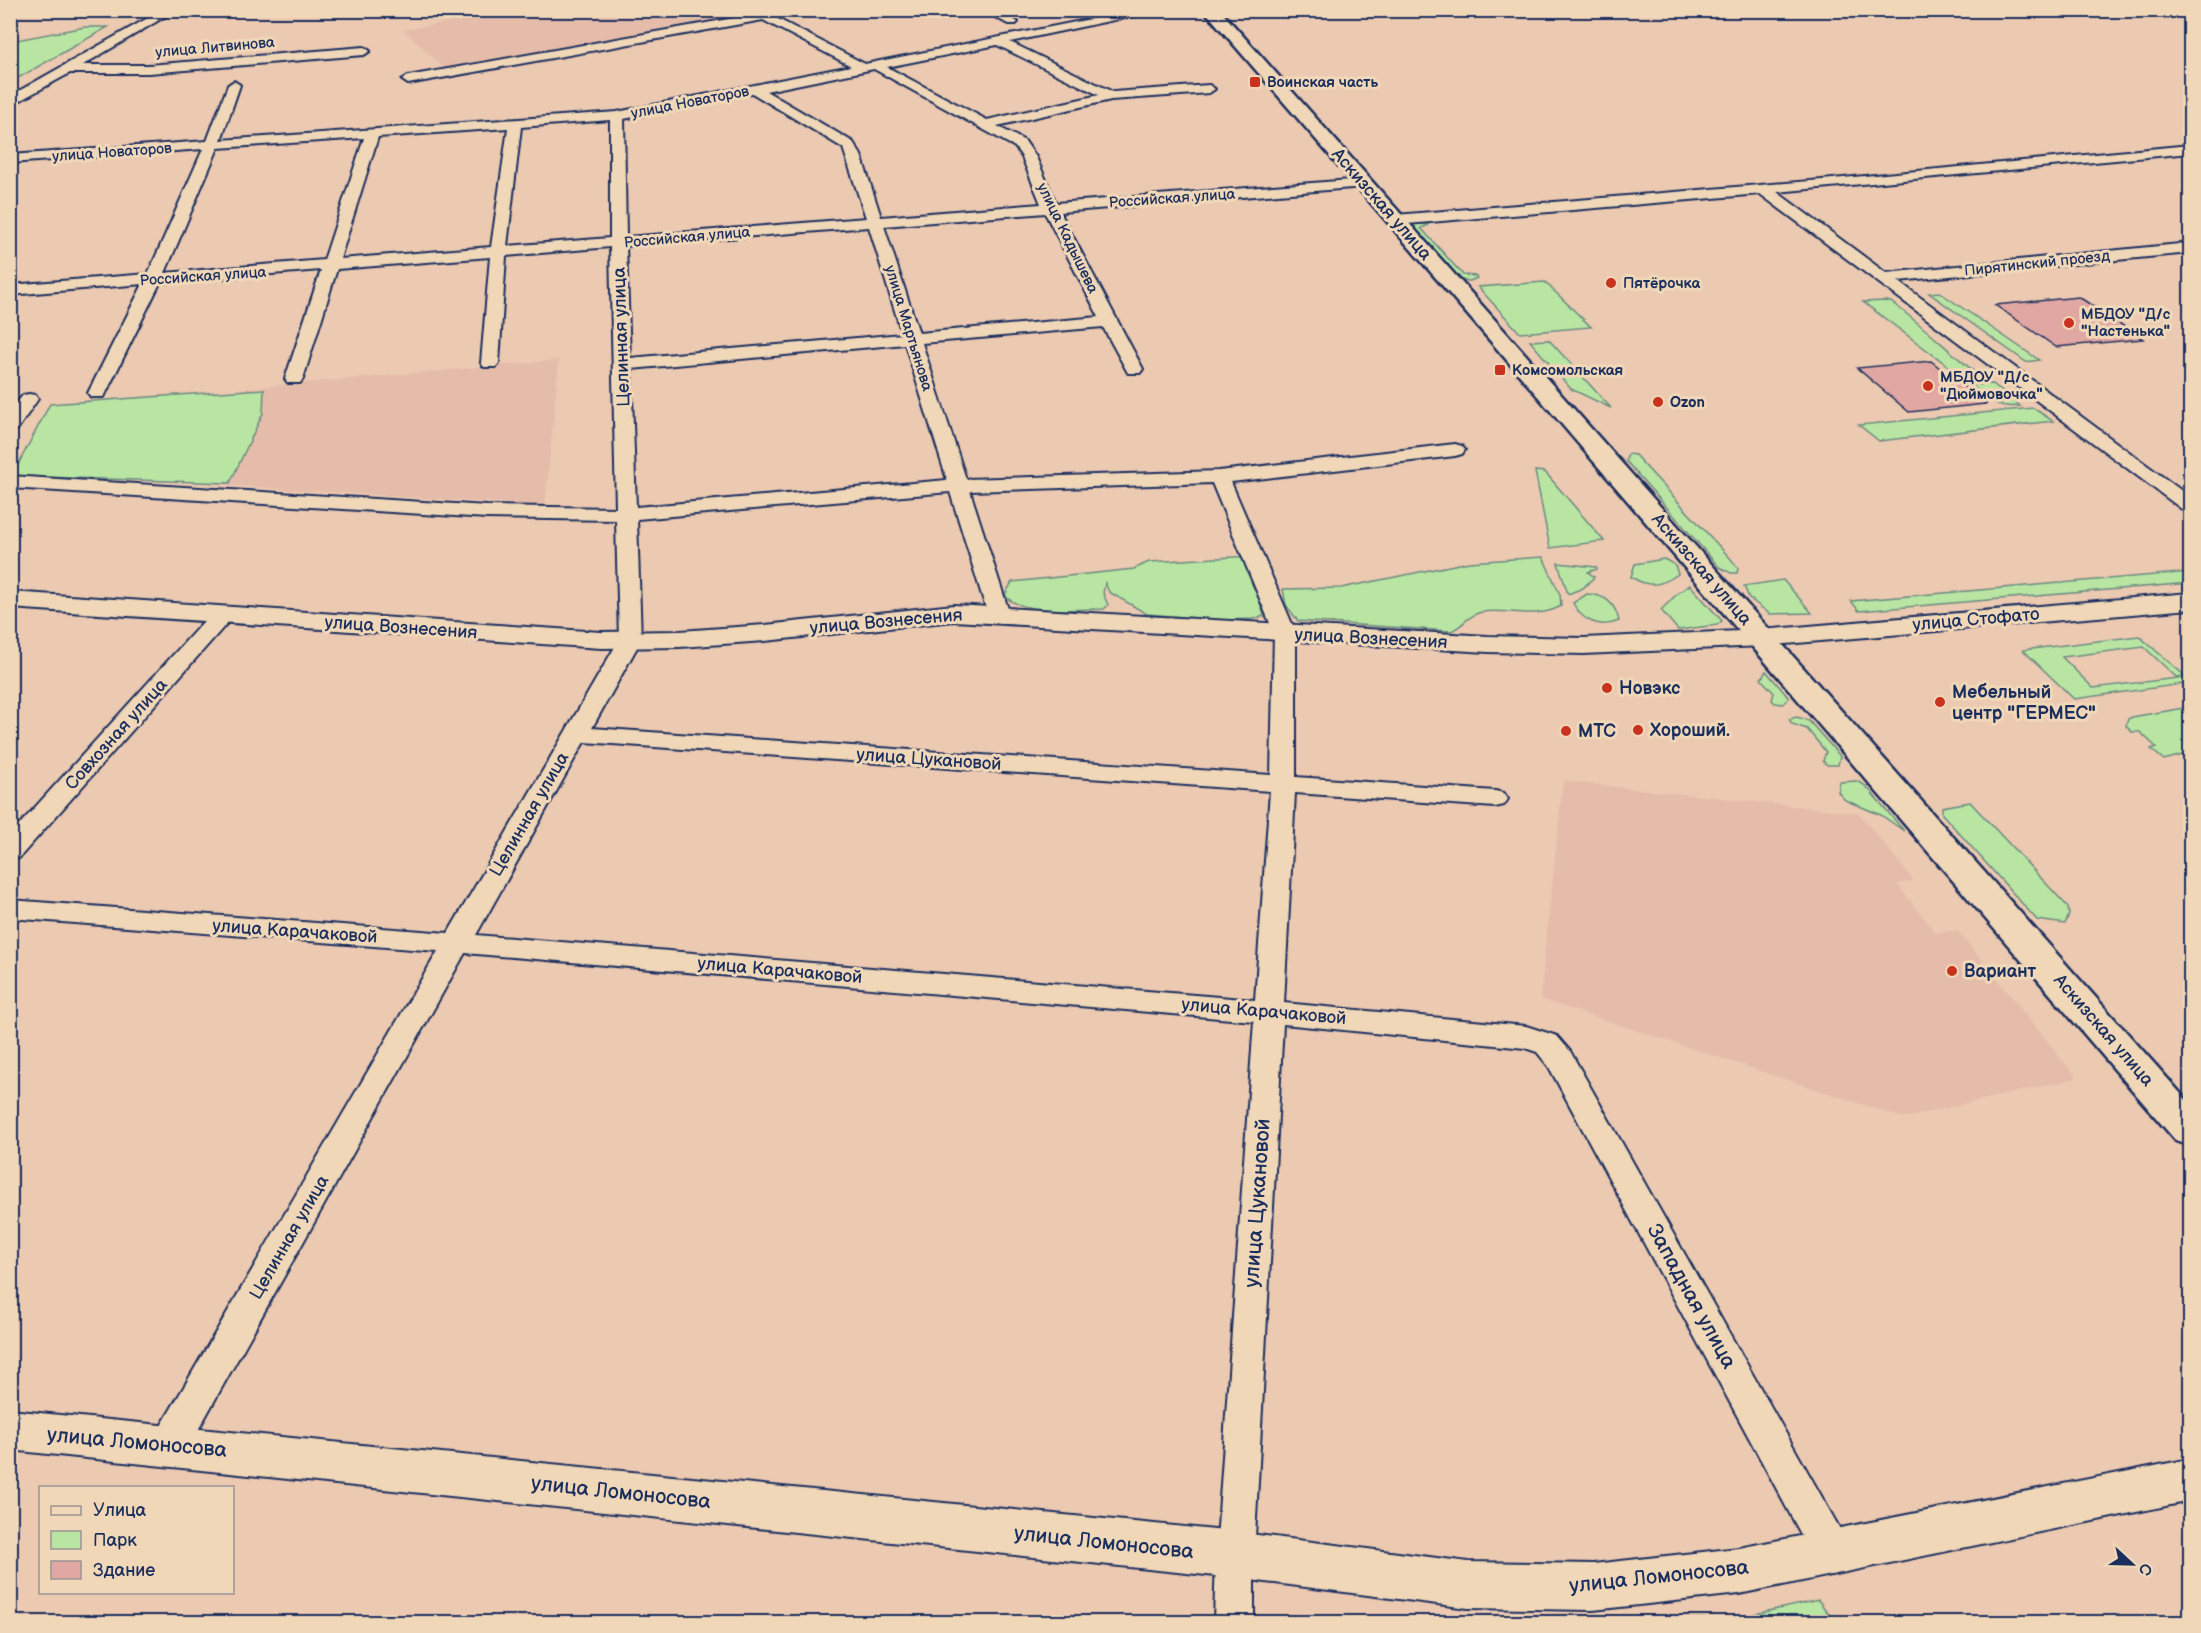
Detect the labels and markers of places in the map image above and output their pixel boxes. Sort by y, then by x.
place label: Воинская часть [1267,73,1378,92]
marker: Воинская часть [1248,75,1262,89]
place label: Пятёрочка [1623,274,1701,293]
marker: Пятёрочка [1604,276,1618,290]
place label: МБДОУ "Д/с "Настенька" [2081,305,2171,341]
marker: МБДОУ "Д/с "Настенька" [2062,316,2076,330]
place label: Комсомольская [1512,361,1623,380]
marker: Комсомольская [1493,363,1507,377]
place label: МБДОУ "Д/с "Дюймовочка" [1940,368,2043,404]
marker: МБДОУ "Д/с "Дюймовочка" [1921,379,1935,393]
place label: Ozon [1670,393,1705,412]
marker: Ozon [1651,395,1665,409]
place label: Новэкс [1619,678,1680,699]
marker: Новэкс [1600,681,1614,695]
place label: Мебельный центр "ГЕРМЕС" [1952,682,2096,724]
marker: Мебельный центр "ГЕРМЕС" [1933,695,1947,709]
place label: Хороший. [1649,720,1730,741]
place label: МТС [1578,721,1616,742]
marker: Хороший. [1631,723,1645,737]
marker: МТС [1559,724,1573,738]
place label: Вариант [1964,961,2037,982]
marker: Вариант [1945,964,1959,978]

